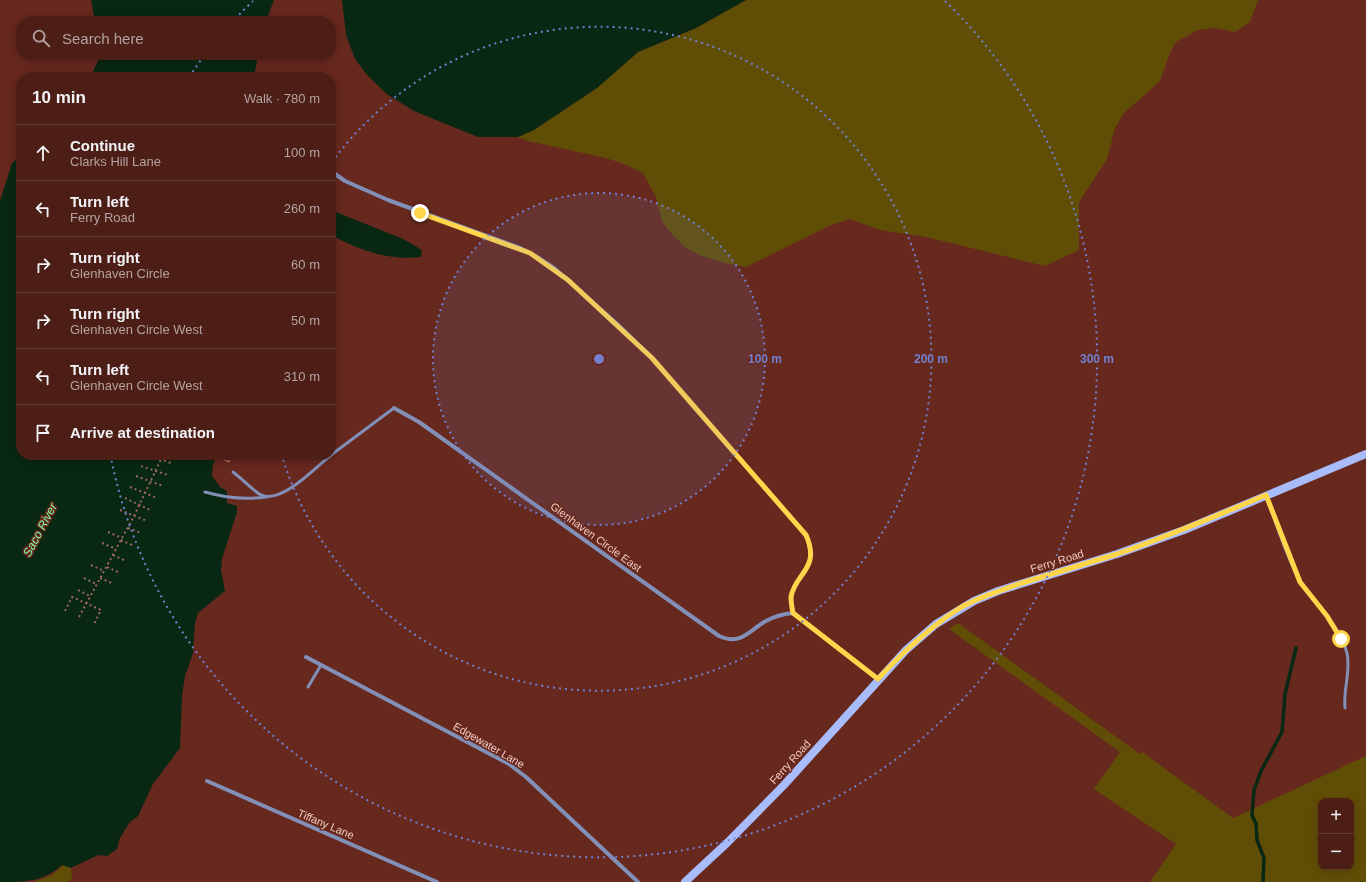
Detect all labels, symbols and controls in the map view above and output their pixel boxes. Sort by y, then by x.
search box [16,16,336,60]
icon: search [30,27,52,49]
text: Search here [62,30,144,47]
text: 10 min [32,88,86,107]
text: Walk · 780 m [244,91,320,106]
text: Continue [70,137,135,154]
icon: ahead [32,142,54,164]
text: 100 m [284,145,320,160]
text: Clarks Hill Lane [70,154,161,169]
text: Turn left [70,193,129,210]
icon: left [32,198,54,220]
text: 260 m [284,201,320,216]
route end [411,204,429,222]
text: Ferry Road [70,210,135,225]
text: Turn right [70,249,140,266]
icon: right [32,254,54,276]
text: 60 m [291,257,320,272]
text: Glenhaven Circle [70,266,170,281]
text: Turn right [70,305,140,322]
icon: right [32,310,54,332]
text: 50 m [291,313,320,328]
text: Glenhaven Circle West [70,322,203,337]
centre of rings [592,352,606,366]
text: 100 m [748,352,782,366]
text: 200 m [914,352,948,366]
text: 300 m [1080,352,1114,366]
text: Turn left [70,361,129,378]
icon: left [32,366,54,388]
text: 310 m [284,369,320,384]
text: Glenhaven Circle West [70,378,203,393]
icon: arrive [32,422,54,444]
text: Arrive at destination [70,424,215,441]
water label: Saco River [20,500,60,559]
street label: Glenhaven Circle East [548,500,644,574]
street label: Ferry Road [1029,547,1085,575]
route start [1332,630,1350,648]
street label: Edgewater Lane [451,720,527,770]
street label: Ferry Road [767,738,813,786]
map controls [1318,798,1354,870]
button: + [1318,798,1354,834]
street label: Tiffany Lane [296,807,356,841]
button: − [1318,834,1354,870]

